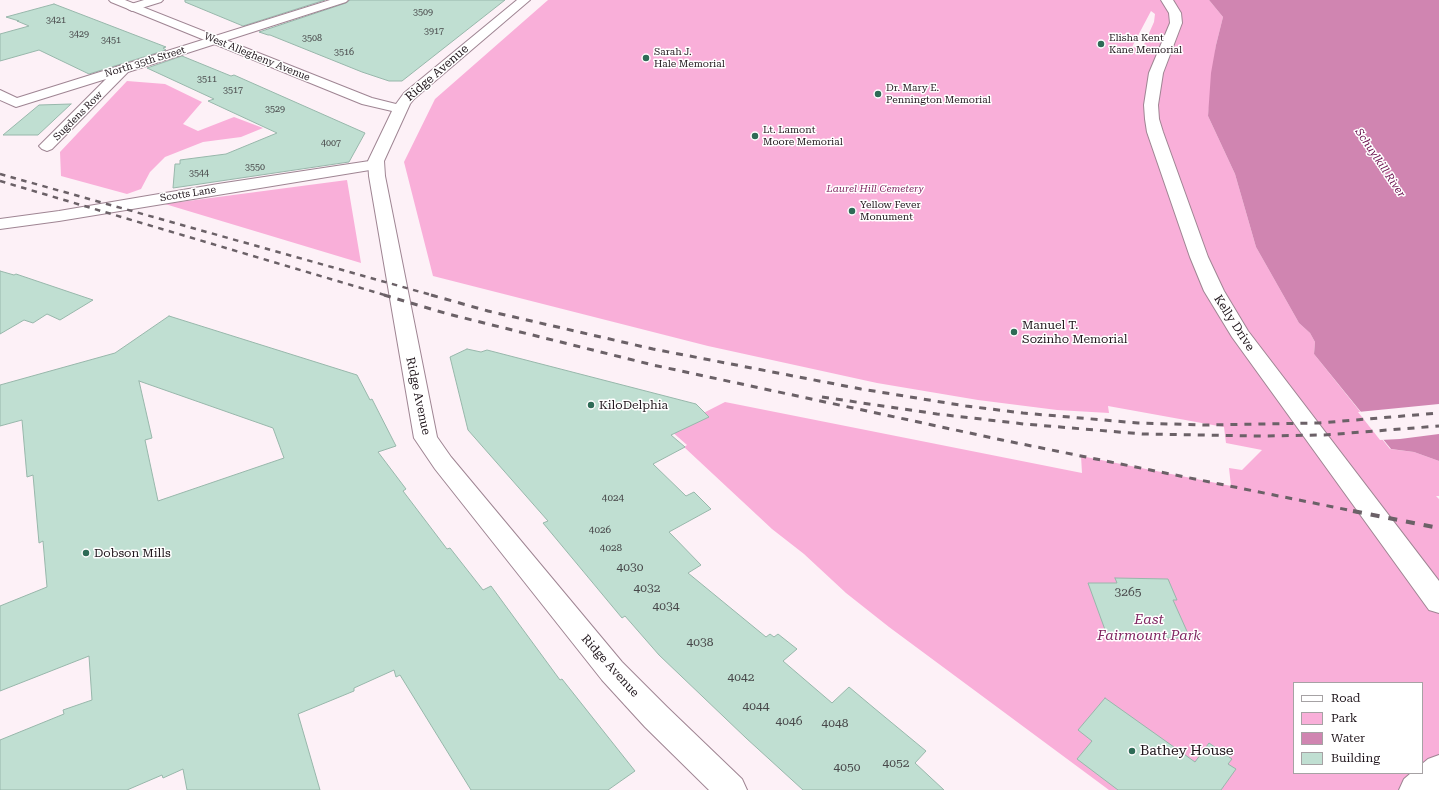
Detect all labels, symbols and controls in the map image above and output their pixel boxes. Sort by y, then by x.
house number: 3509 [413,7,433,17]
house number: 3421 [46,15,66,25]
house number: 3917 [424,26,444,36]
house number: 3429 [69,29,89,39]
street label: West Allegheny Avenue [202,30,312,84]
place label: Elisha Kent Kane Memorial [1109,32,1182,56]
house number: 3508 [302,33,322,43]
house number: 3451 [101,35,121,45]
marker: Elisha Kent Kane Memorial [1096,39,1106,49]
street label: Ridge Avenue [402,42,472,104]
street label: North 35th Street [103,44,187,80]
place label: Sarah J. Hale Memorial [654,46,725,70]
house number: 3516 [334,47,354,57]
marker: Sarah J. Hale Memorial [641,53,651,63]
house number: 3511 [197,74,217,84]
place label: Dr. Mary E. Pennington Memorial [886,82,991,106]
house number: 3517 [223,85,243,95]
street label: Sugdens Row [51,89,105,143]
marker: Dr. Mary E. Pennington Memorial [873,89,883,99]
house number: 3529 [265,104,285,114]
place label: Lt. Lamont Moore Memorial [763,124,843,148]
water label: Schuylkill River [1352,126,1408,200]
marker: Lt. Lamont Moore Memorial [750,131,760,141]
house number: 4007 [321,138,341,148]
house number: 3550 [245,162,265,172]
house number: 3544 [189,168,209,178]
park label: Laurel Hill Cemetery [826,183,924,195]
street label: Scotts Lane [159,184,217,204]
place label: Yellow Fever Monument [860,199,921,222]
marker: Yellow Fever Monument [847,206,857,216]
street label: Kelly Drive [1211,292,1257,354]
place label: Manuel T. Sozinho Memorial [1022,318,1127,346]
marker: Manuel T. Sozinho Memorial [1009,327,1019,337]
street label: Ridge Avenue [403,356,433,436]
place label: KiloDelphia [599,398,668,412]
marker: KiloDelphia [586,400,596,410]
house number: 4024 [602,492,624,504]
house number: 4026 [589,524,611,536]
house number: 4028 [600,542,622,554]
place label: Dobson Mills [94,546,171,560]
marker: Dobson Mills [81,548,91,558]
house number: 4030 [617,560,643,574]
house number: 4032 [634,581,660,595]
house number: 3265 [1115,585,1141,599]
house number: 4034 [653,599,679,613]
park label: East Fairmount Park [1097,612,1201,644]
street label: Ridge Avenue [578,632,642,700]
house number: 4038 [687,635,713,649]
house number: 4042 [728,670,754,684]
legend [1293,682,1423,774]
text: Road [1331,691,1360,705]
house number: 4044 [743,699,769,713]
text: Park [1331,711,1357,725]
house number: 4046 [776,714,802,728]
house number: 4048 [822,716,848,730]
text: Water [1331,731,1365,745]
place label: Bathey House [1140,743,1233,759]
marker: Bathey House [1127,746,1137,756]
text: Building [1331,751,1380,765]
house number: 4052 [883,756,909,770]
house number: 4050 [834,760,860,774]

